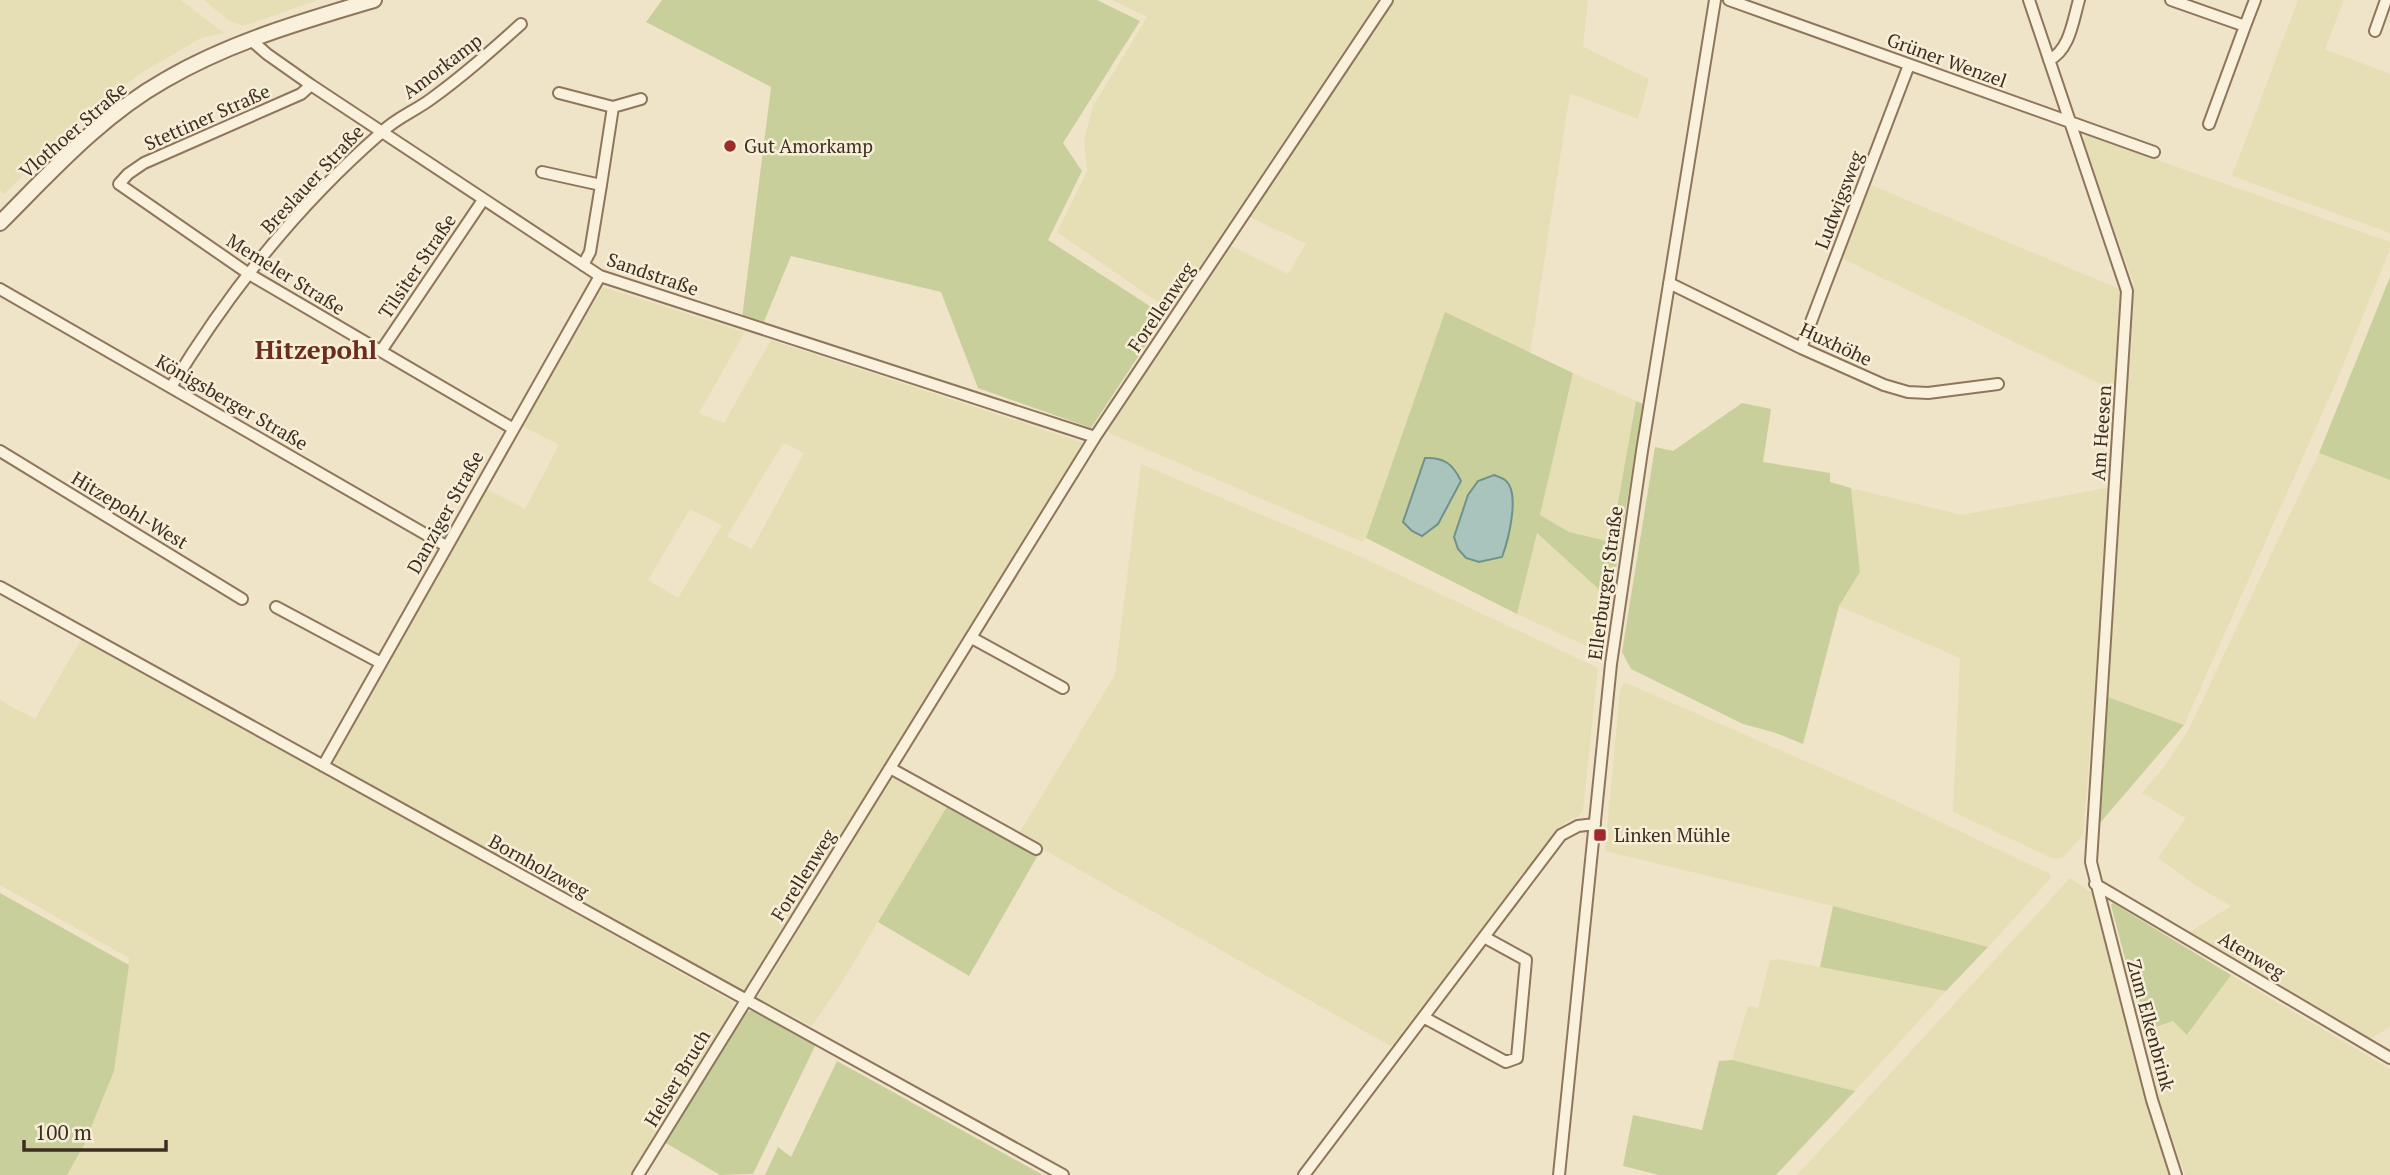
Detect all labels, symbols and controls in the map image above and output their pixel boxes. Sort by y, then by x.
street label: Grüner Wenzel [1884,26,2011,93]
street label: Amorkamp [397,27,487,104]
street label: Vlothoer Straße [14,76,132,183]
street label: Stettiner Straße [140,78,274,155]
street label: Breslauer Straße [255,119,369,238]
place label: Gut Amorkamp [744,133,873,158]
marker: Gut Amorkamp [722,138,738,154]
street label: Ludwigsweg [1808,146,1869,252]
street label: Tilsiter Straße [372,208,461,323]
street label: Memeler Straße [222,227,350,320]
street label: Sandstraße [604,246,702,301]
street label: Forellenweg [1121,256,1200,356]
street label: Huxhöhe [1796,316,1876,371]
district label: Hitzepohl [255,332,377,366]
street label: Königsberger Straße [152,348,313,455]
street label: Am Heesen [2085,384,2116,482]
street label: Danziger Straße [401,446,489,578]
street label: Hitzepohl-West [67,465,193,554]
street label: Ellerburger Straße [1581,504,1628,662]
place label: Linken Mühle [1614,822,1730,847]
street label: Forellenweg [765,824,841,925]
marker: Linken Mühle [1592,827,1608,843]
street label: Bornholzweg [485,828,594,904]
street label: Atenweg [2214,925,2291,985]
street label: Zum Elkenbrink [2122,956,2181,1094]
street label: Helser Bruch [638,1025,715,1131]
scale bar [24,1108,166,1152]
text: 100 m [35,1118,92,1146]

